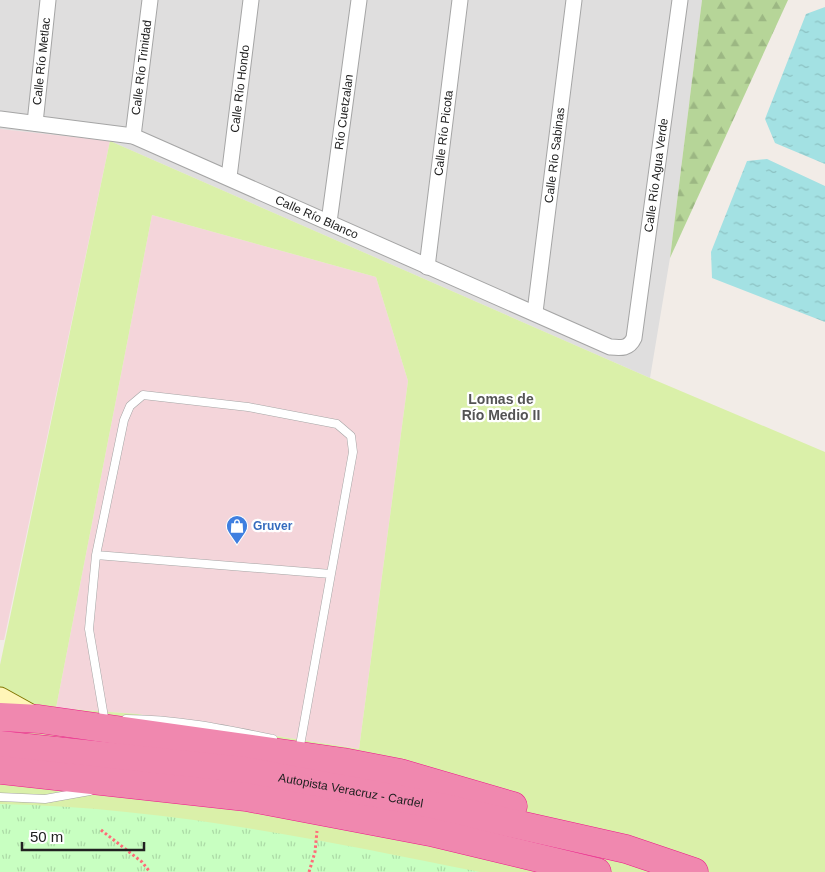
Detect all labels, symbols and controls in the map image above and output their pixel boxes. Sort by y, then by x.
street label: Calle Río Metlac [30,17,53,106]
street label: Calle Río Trinidad [129,19,154,116]
street label: Calle Río Hondo [228,44,252,133]
street label: Río Cuetzalan [332,73,356,151]
street label: Calle Río Picota [431,89,456,177]
street label: Calle Río Sabinas [542,107,568,204]
street label: Calle Río Agua Verde [641,117,671,233]
street label: Calle Río Blanco [273,193,361,242]
district label: Lomas de Río Medio II [462,391,540,423]
shop icon: Gruver [225,514,249,545]
place label: Gruver [253,519,293,533]
street label: Autopista Veracruz - Cardel [277,770,424,811]
scale bar [22,820,145,852]
text: 50 m [30,828,63,845]

